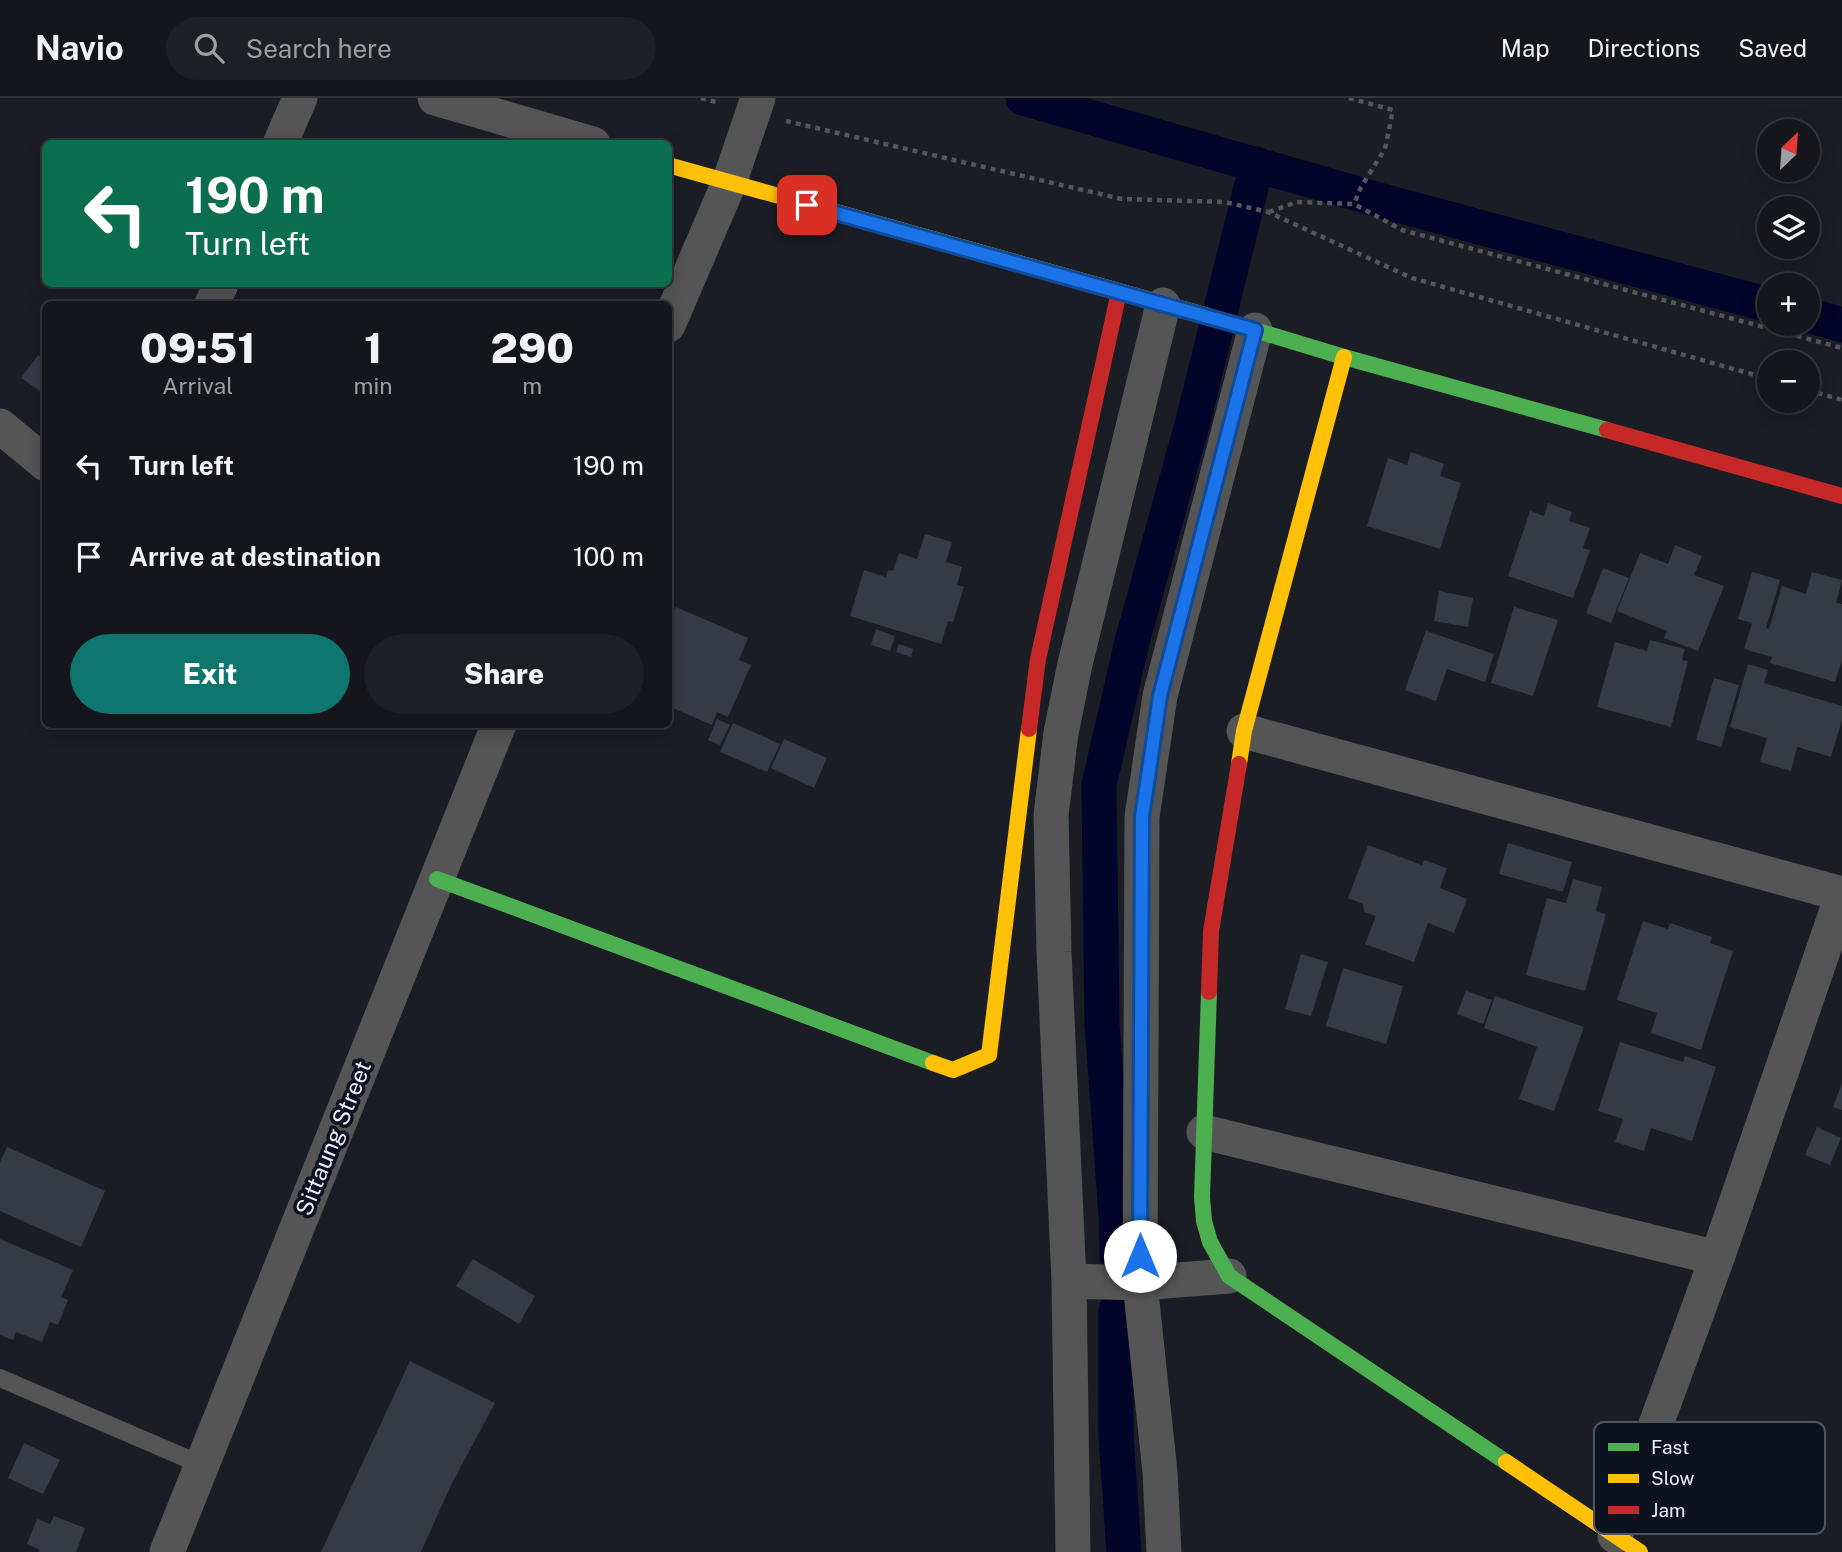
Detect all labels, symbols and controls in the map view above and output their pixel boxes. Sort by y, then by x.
search box [166,17,656,80]
text: Navio [35,29,124,67]
icon: search [190,29,228,67]
text: Search here [246,33,392,64]
text: Map [1501,34,1550,62]
text: Directions [1588,34,1700,62]
text: Saved [1738,34,1807,62]
north arrow [1757,119,1820,182]
map controls [1757,119,1820,413]
text: 190 m [185,166,325,224]
icon: left [70,168,161,259]
pin [777,175,837,235]
icon: arrive [788,186,826,224]
button: layers [1757,196,1820,259]
text: Turn left [185,225,310,262]
button: + [1757,273,1820,336]
text: 09:51 [140,323,256,372]
text: 1 [364,323,382,372]
text: 290 [491,323,574,372]
button: − [1757,350,1820,413]
text: Arrival [162,372,233,399]
text: min [354,372,393,399]
text: m [522,372,542,399]
icon: left [70,447,108,485]
text: Turn left [129,450,234,481]
text: 190 m [573,450,644,481]
icon: arrive [70,538,108,576]
text: Arrive at destination [129,541,381,572]
text: 100 m [573,541,644,572]
button: Exit [70,634,350,714]
button: Share [364,634,644,714]
street label: Sittaung Street [290,1057,376,1219]
position arrow [1103,1219,1177,1293]
legend [1594,1422,1825,1534]
text: Fast [1651,1436,1689,1458]
text: Slow [1651,1467,1695,1489]
text: Jam [1651,1499,1685,1521]

